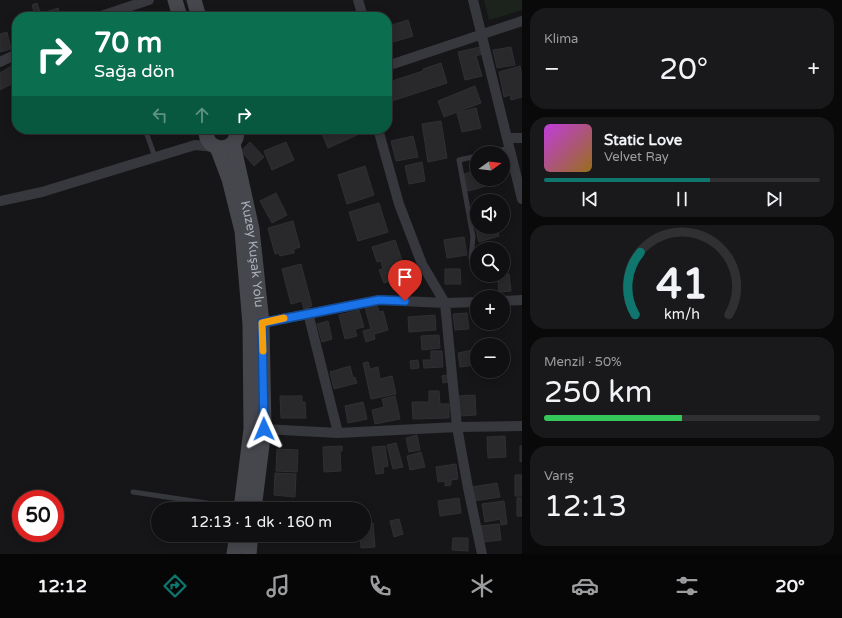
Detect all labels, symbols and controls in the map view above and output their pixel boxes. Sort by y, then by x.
text: 70 m [94,26,162,60]
icon: right [28,28,80,80]
text: Klima [544,31,578,47]
text: 20° [659,51,708,88]
text: − [544,56,560,82]
text: + [808,56,820,82]
text: Sağa dön [94,60,175,82]
icon: left [149,104,171,126]
icon: ahead [191,104,213,126]
icon: right [233,104,255,126]
text: Static Love [604,131,682,149]
north arrow [470,146,510,186]
map controls [470,146,510,378]
text: Velvet Ray [604,149,669,165]
icon: previous [579,188,601,210]
icon: pause [671,188,693,210]
icon: next [763,188,785,210]
button: sound [470,194,510,234]
street label: Kuzey Kuşak Yolu [237,199,267,308]
button: search [470,242,510,282]
pin [388,260,422,301]
text: 41 [656,260,708,310]
icon: arrive [394,266,416,288]
button: + [470,290,510,330]
text: km/h [664,306,700,323]
button: − [470,338,510,378]
text: Menzil · 50% [544,354,622,370]
text: 250 km [544,374,652,411]
position arrow [243,408,285,450]
text: Varış [544,468,574,484]
text: 12:13 [544,488,627,525]
speed limit sign: 50 [12,490,64,542]
text: 12:13 · 1 dk · 160 m [190,513,332,531]
icon: directions [161,572,189,600]
icon: music [264,572,292,600]
icon: phone [366,572,394,600]
icon: climate [468,572,496,600]
icon: car [571,572,599,600]
icon: filters [673,572,701,600]
text: 12:12 [37,575,87,597]
text: 20° [775,575,805,597]

